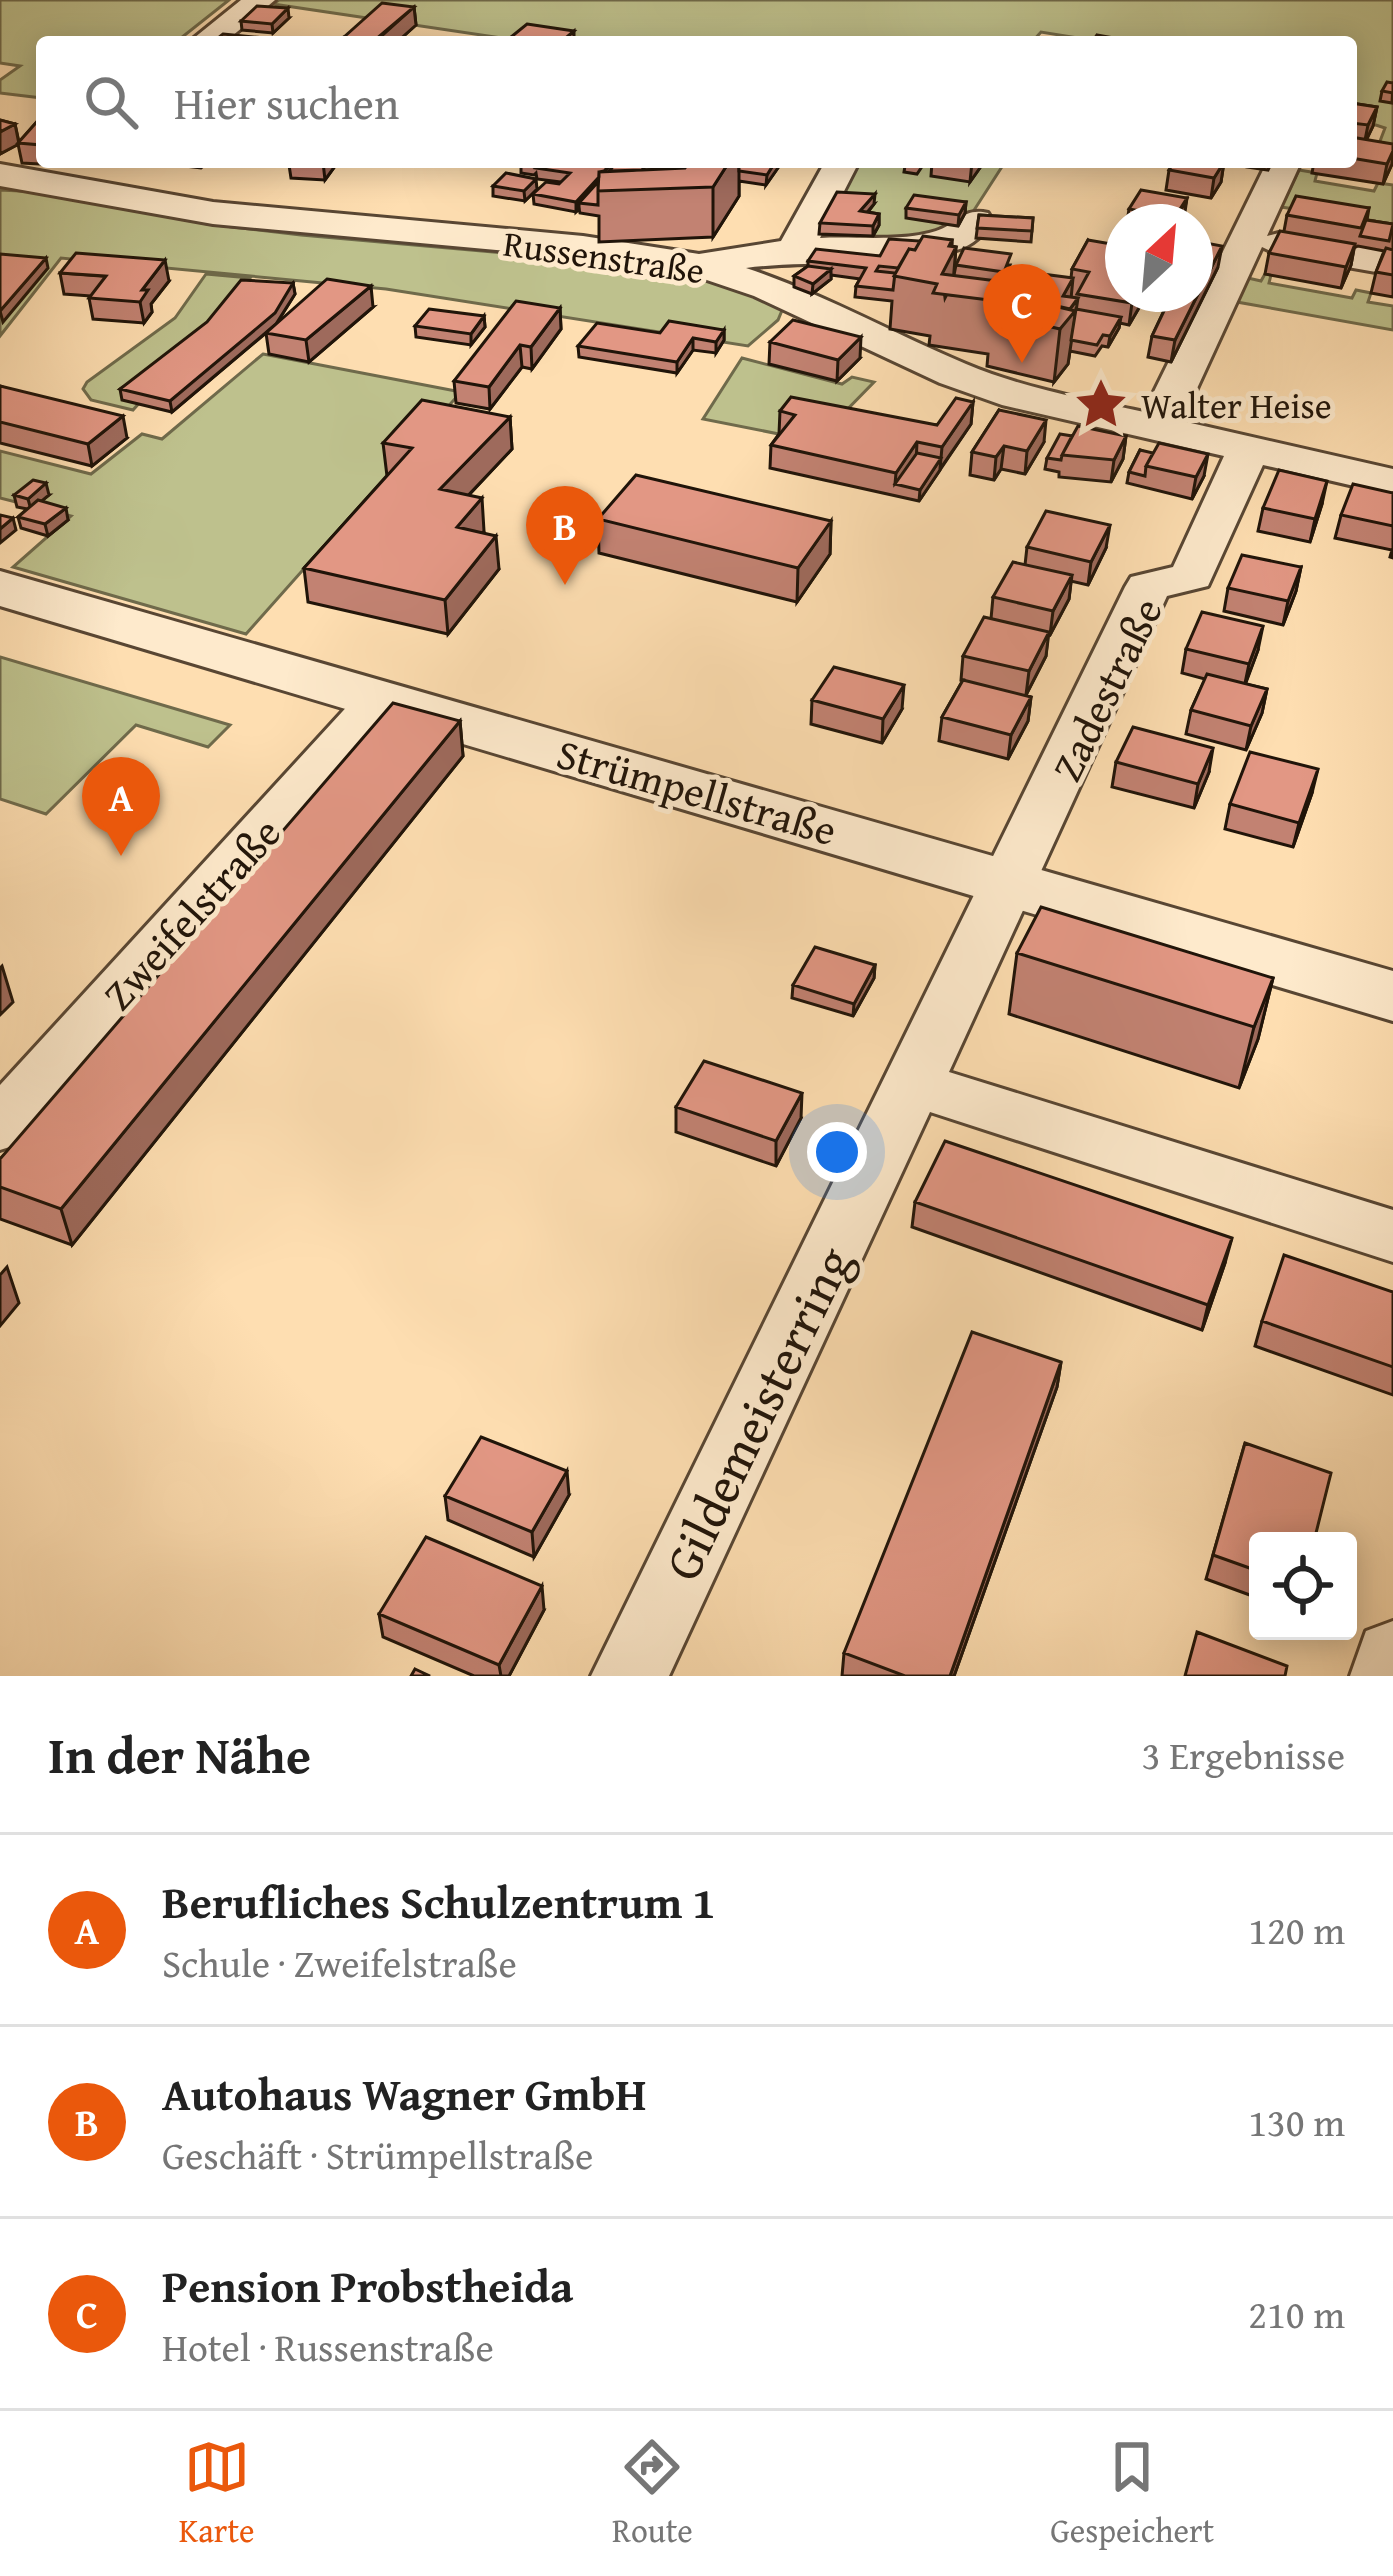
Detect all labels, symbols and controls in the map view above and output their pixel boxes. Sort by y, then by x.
search box [36,36,1357,168]
icon: search [78,69,144,135]
text: Hier suchen [174,70,399,135]
north arrow [1105,204,1213,312]
street label: Russenstraße [500,216,708,296]
pin: C [983,264,1061,363]
place icon: Walter Heise [1072,375,1130,433]
place label: Walter Heise [1141,378,1332,431]
pin: B [526,486,604,585]
street label: Zadestraße [1035,587,1177,791]
street label: Strümpellstraße [550,722,844,860]
pin: A [82,757,160,856]
street label: Zweifelstraße [88,803,294,1023]
your location [807,1122,867,1182]
street label: Gildemeisterring [644,1233,870,1592]
map controls [1249,1532,1357,1640]
button: locate [1249,1532,1357,1640]
text: In der Nähe [48,1717,311,1792]
text: 3 Ergebnisse [1142,1726,1345,1783]
text: Berufliches Schulzentrum 1 [162,1869,716,1934]
text: A [75,1901,99,1958]
text: 120 m [1248,1901,1345,1958]
text: Schule · Zweifelstraße [162,1934,517,1991]
text: Autohaus Wagner GmbH [162,2061,647,2126]
text: B [75,2093,99,2150]
text: 130 m [1248,2093,1345,2150]
text: Geschäft · Strümpellstraße [162,2126,593,2183]
text: Pension Probstheida [162,2253,573,2318]
text: C [76,2285,98,2342]
text: 210 m [1248,2285,1345,2342]
text: Hotel · Russenstraße [162,2318,494,2375]
tab: Karte [179,2434,255,2554]
tab: Route [612,2434,693,2554]
tab: Gespeichert [1050,2434,1214,2554]

